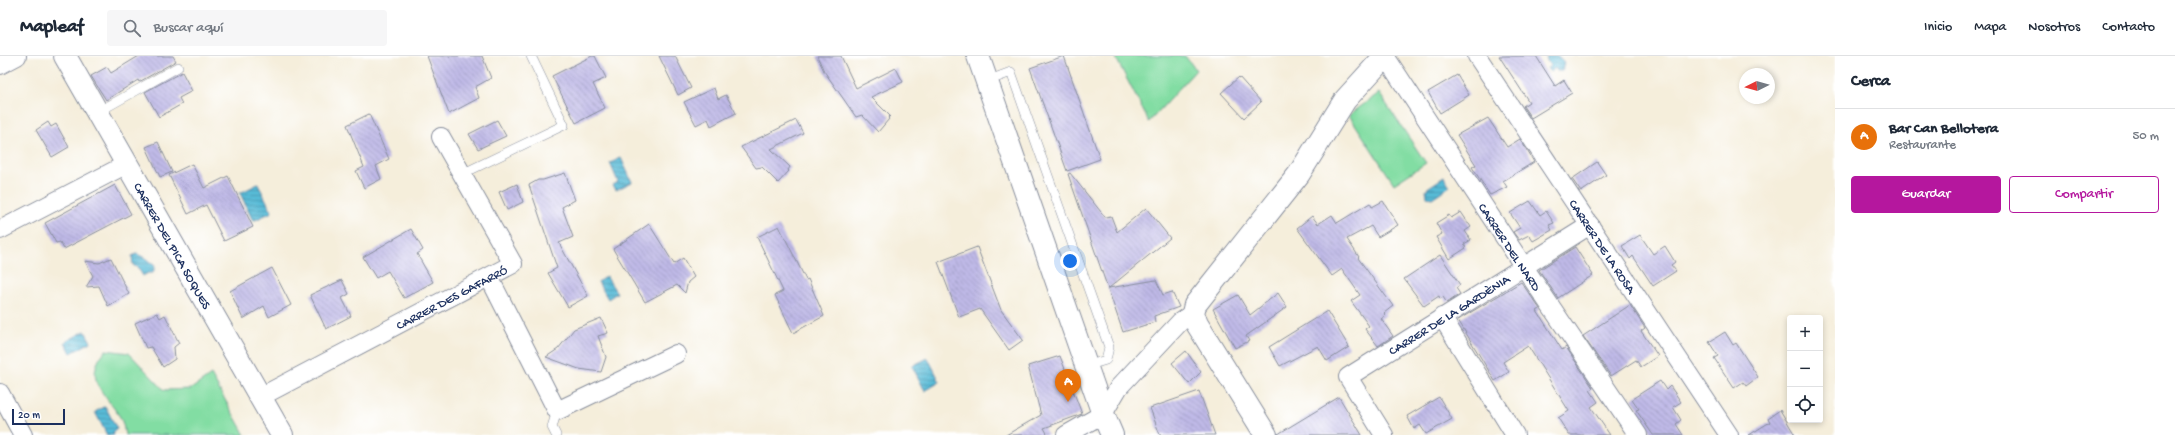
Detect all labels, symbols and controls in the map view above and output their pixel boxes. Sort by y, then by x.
search box [107,10,387,46]
text: Mapleaf [20,16,83,39]
icon: search [121,17,143,39]
text: Buscar aquí [153,19,224,37]
text: Inicio [1924,19,1952,36]
text: Mapa [1974,19,2006,36]
text: Nosotros [2028,19,2080,36]
text: Contacto [2102,19,2155,36]
north arrow [1739,68,1775,104]
text: Cerca [1851,72,1890,92]
text: Bar Can Bellotera [1889,120,1998,138]
text: A [1860,129,1868,144]
text: 50 m [2132,129,2159,144]
text: Restaurante [1889,138,1956,153]
button: Guardar [1851,176,2001,213]
button: Compartir [2009,176,2159,213]
street label: CARRER DEL PICA SOQUES [129,181,214,313]
street label: CARRER DE LA ROSA [1564,197,1639,298]
street label: CARRER DEL NARD [1474,201,1543,295]
your location [1060,251,1080,271]
street label: CARRER DES GAFARRÓ [394,263,511,334]
street label: CARRER DE LA GARDÈNIA [1387,272,1514,360]
map controls [1787,315,1823,423]
button: + [1787,315,1823,351]
button: − [1787,351,1823,387]
pin: A [1055,369,1081,402]
button: locate [1787,387,1823,423]
scale bar [12,407,65,426]
text: 20 m [18,410,40,422]

